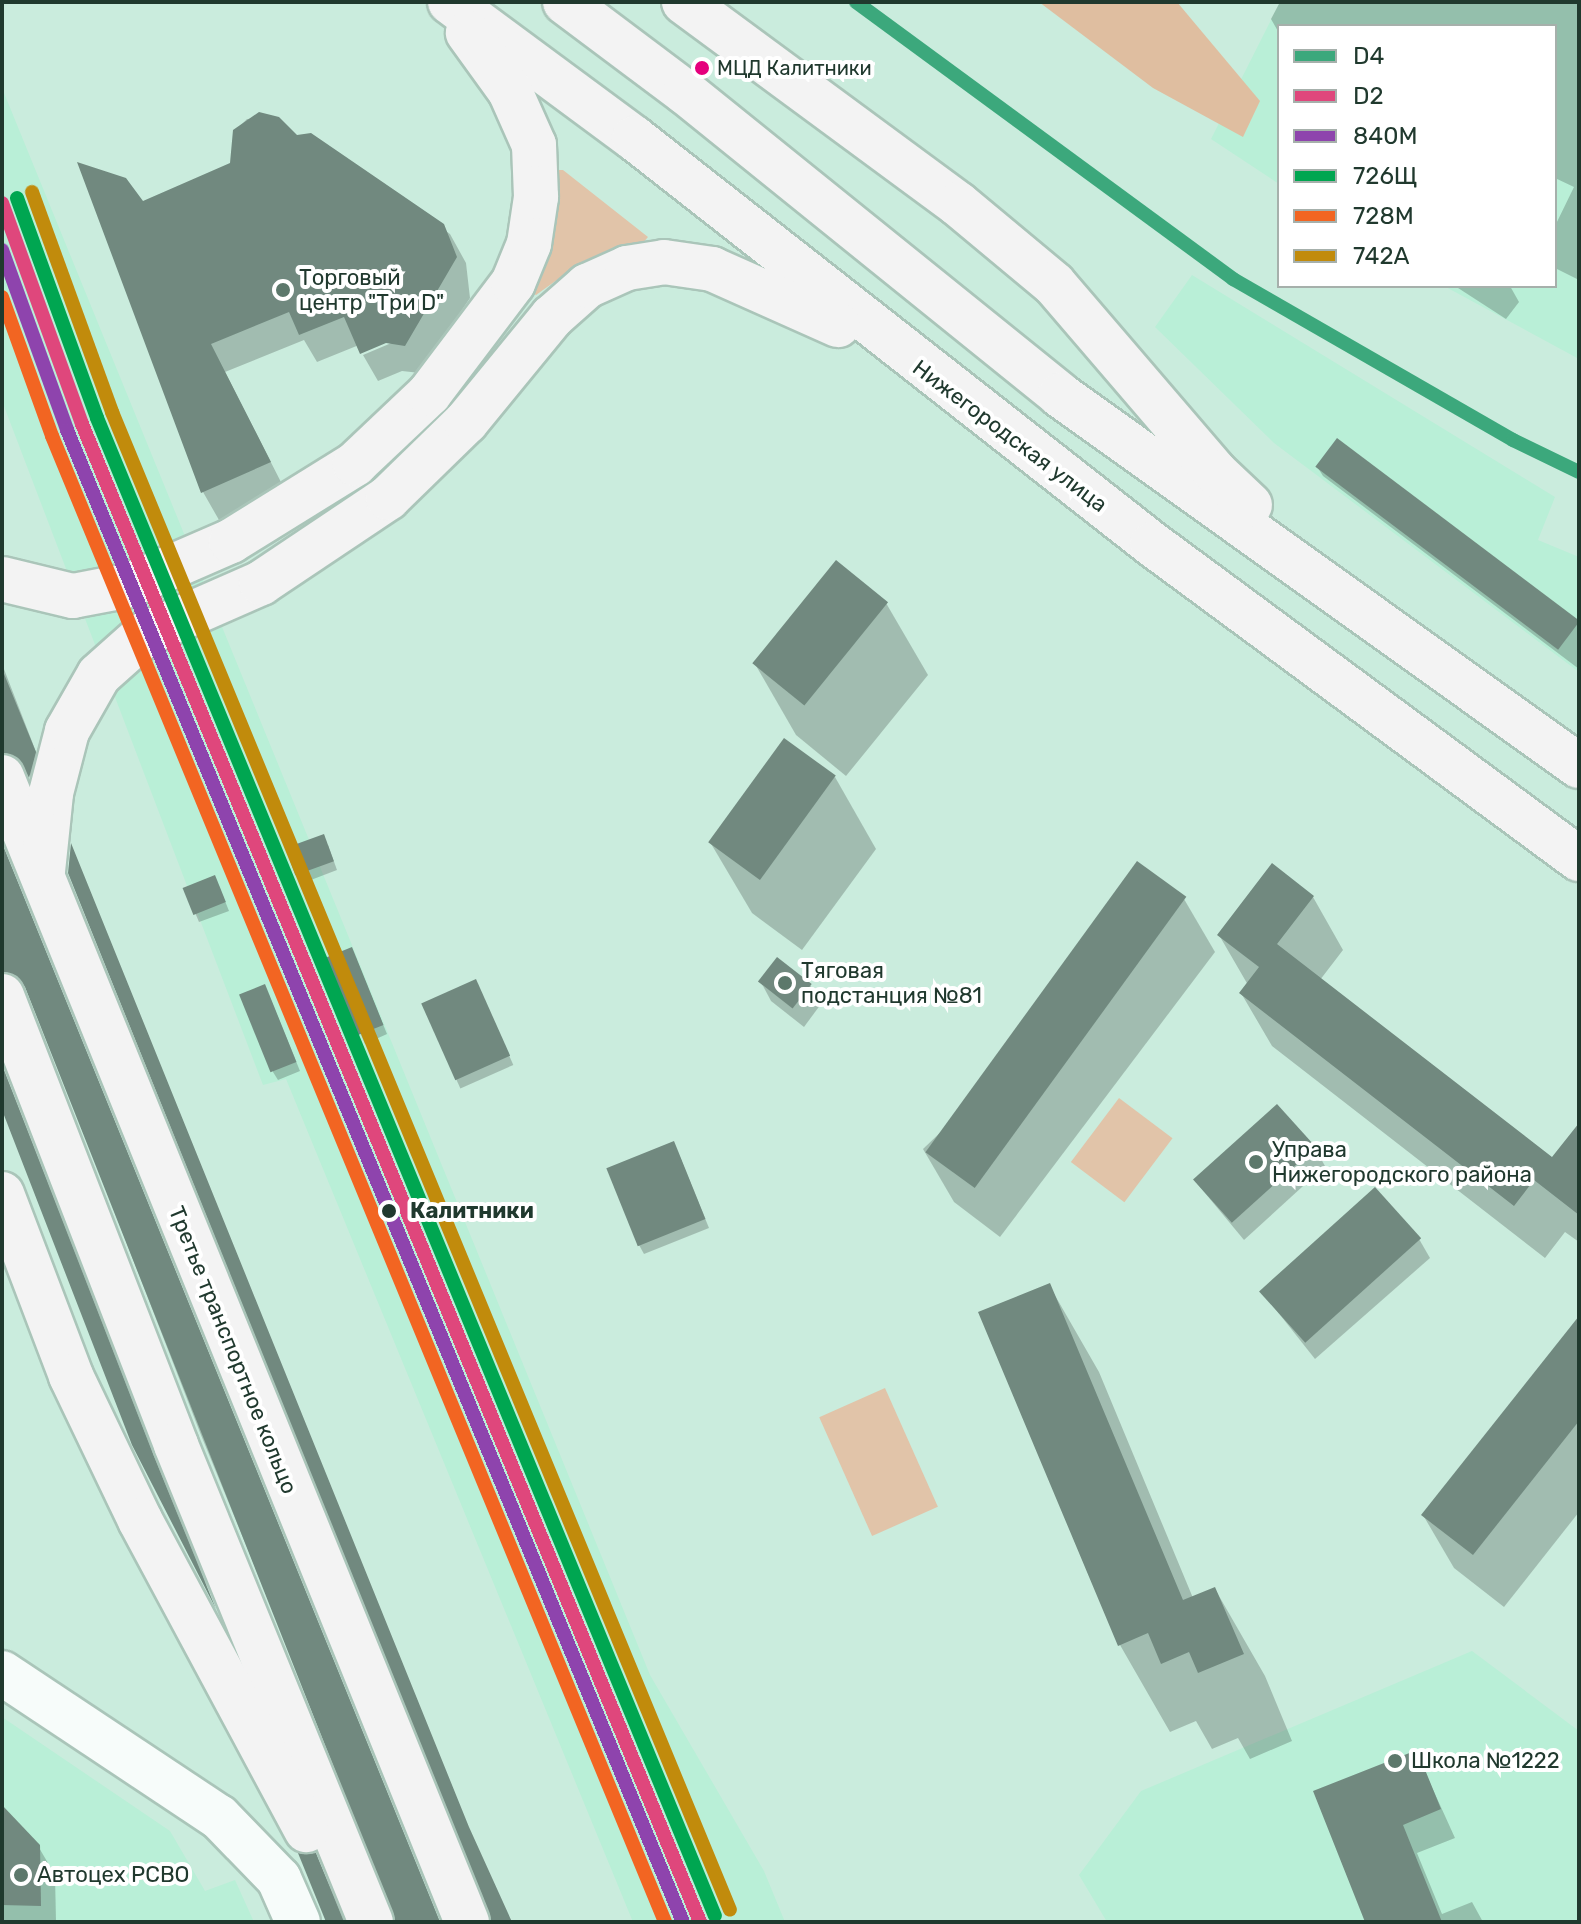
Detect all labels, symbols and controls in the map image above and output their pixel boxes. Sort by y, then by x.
legend [1277,24,1557,288]
text: D4 [1353,42,1384,70]
place label: МЦД Калитники [717,56,872,80]
marker: МЦД Калитники [694,60,710,76]
text: D2 [1353,82,1384,110]
text: 840М [1353,122,1417,150]
text: 726Щ [1353,162,1417,190]
text: 728М [1353,202,1414,230]
text: 742А [1353,242,1410,270]
place label: Торговый центр "Три D" [299,264,444,316]
marker: Торговый центр "Три D" [274,281,292,299]
street label: Нижегородская улица [908,354,1112,518]
place label: Тяговая подстанция №81 [801,957,982,1008]
marker: Тяговая подстанция №81 [776,974,794,992]
place label: Управа Нижегородского района [1272,1136,1532,1188]
marker: Управа Нижегородского района [1247,1153,1265,1171]
marker: Калитники [375,1197,403,1225]
place label: Калитники [410,1198,534,1224]
street label: Третье транспортное кольцо [163,1202,303,1498]
place label: Школа №1222 [1411,1748,1560,1774]
marker: Школа №1222 [1386,1752,1404,1770]
place label: Автоцех РСВО [37,1862,189,1888]
marker: Автоцех РСВО [12,1866,30,1884]

